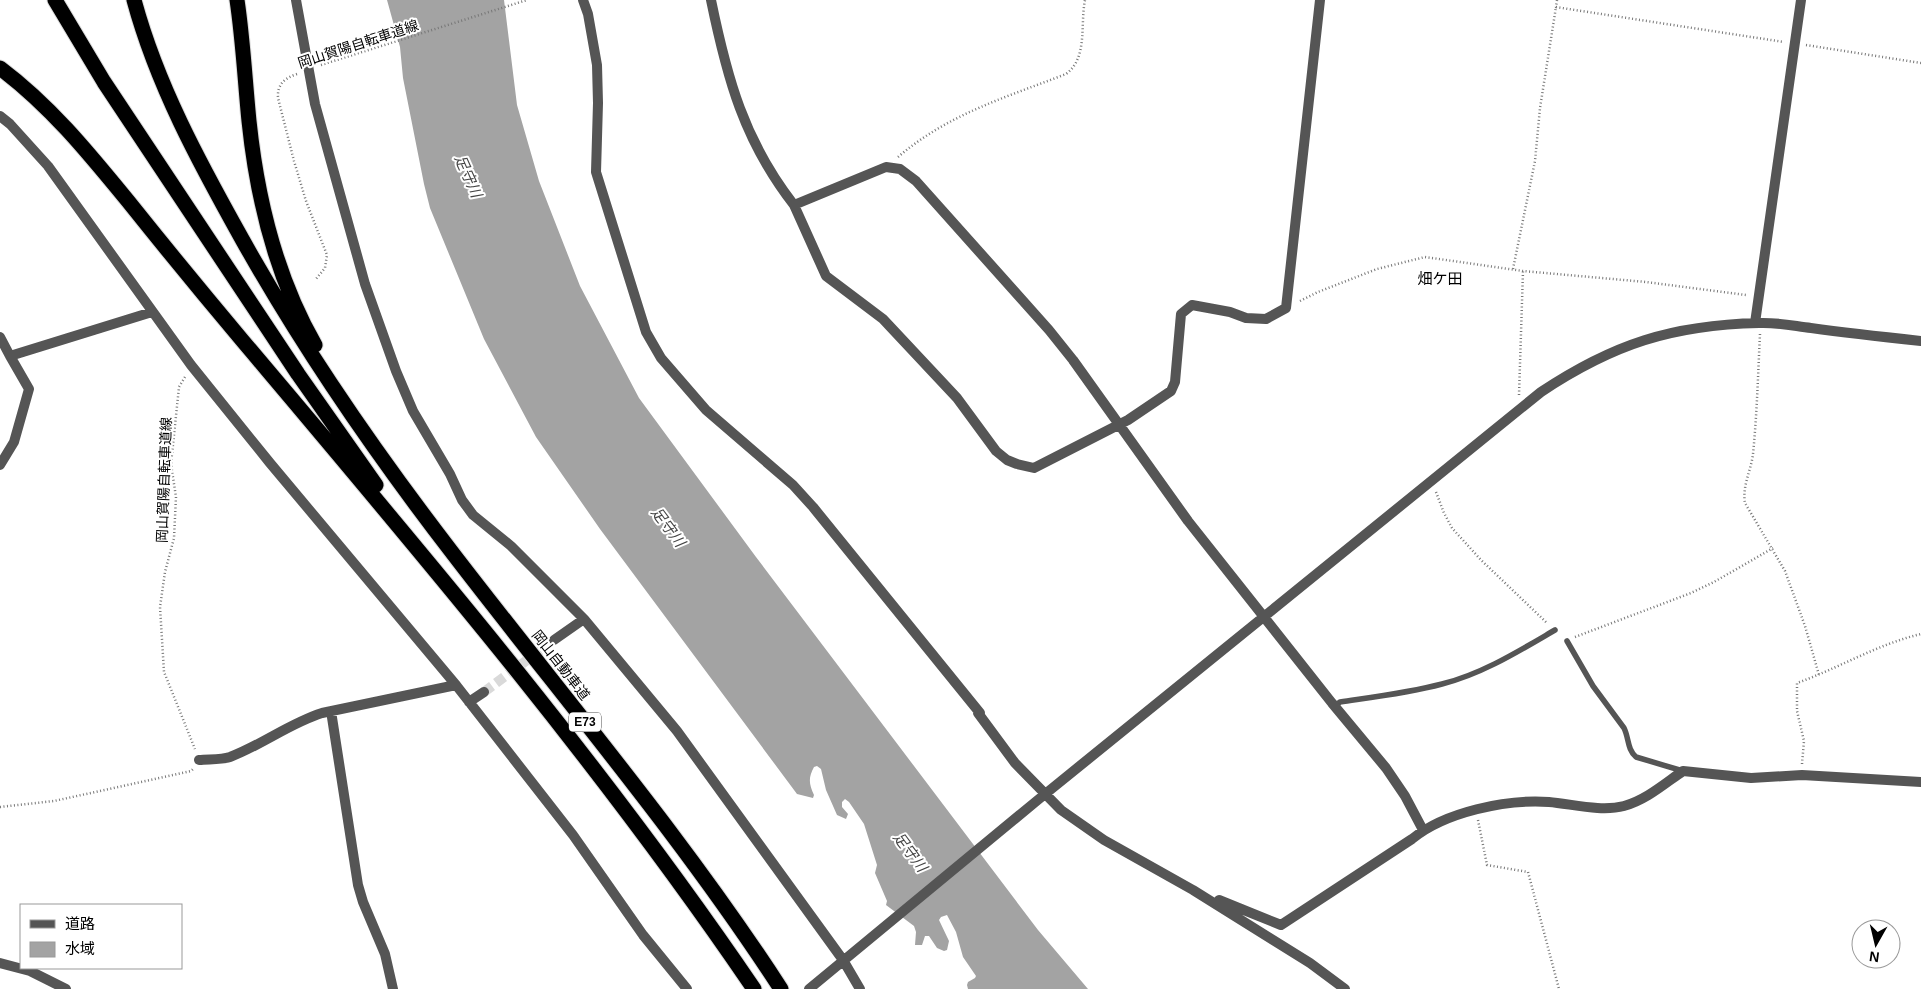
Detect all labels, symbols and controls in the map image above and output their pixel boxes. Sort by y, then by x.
street label: 岡山賀陽自転車道線 [296,17,420,71]
water label: 足守川 [452,152,486,202]
district label: 畑ケ田 [1417,270,1463,287]
street label: 岡山賀陽自転車道線 [154,417,174,543]
water label: 足守川 [648,504,690,551]
street label: 岡山自動車道 [529,627,593,703]
road number: E73 [569,712,601,732]
water label: 足守川 [890,829,932,876]
legend [20,904,182,969]
text: 道路 [65,915,95,932]
north arrow [1851,919,1901,969]
text: 水域 [65,940,95,957]
text: N [1868,948,1880,966]

